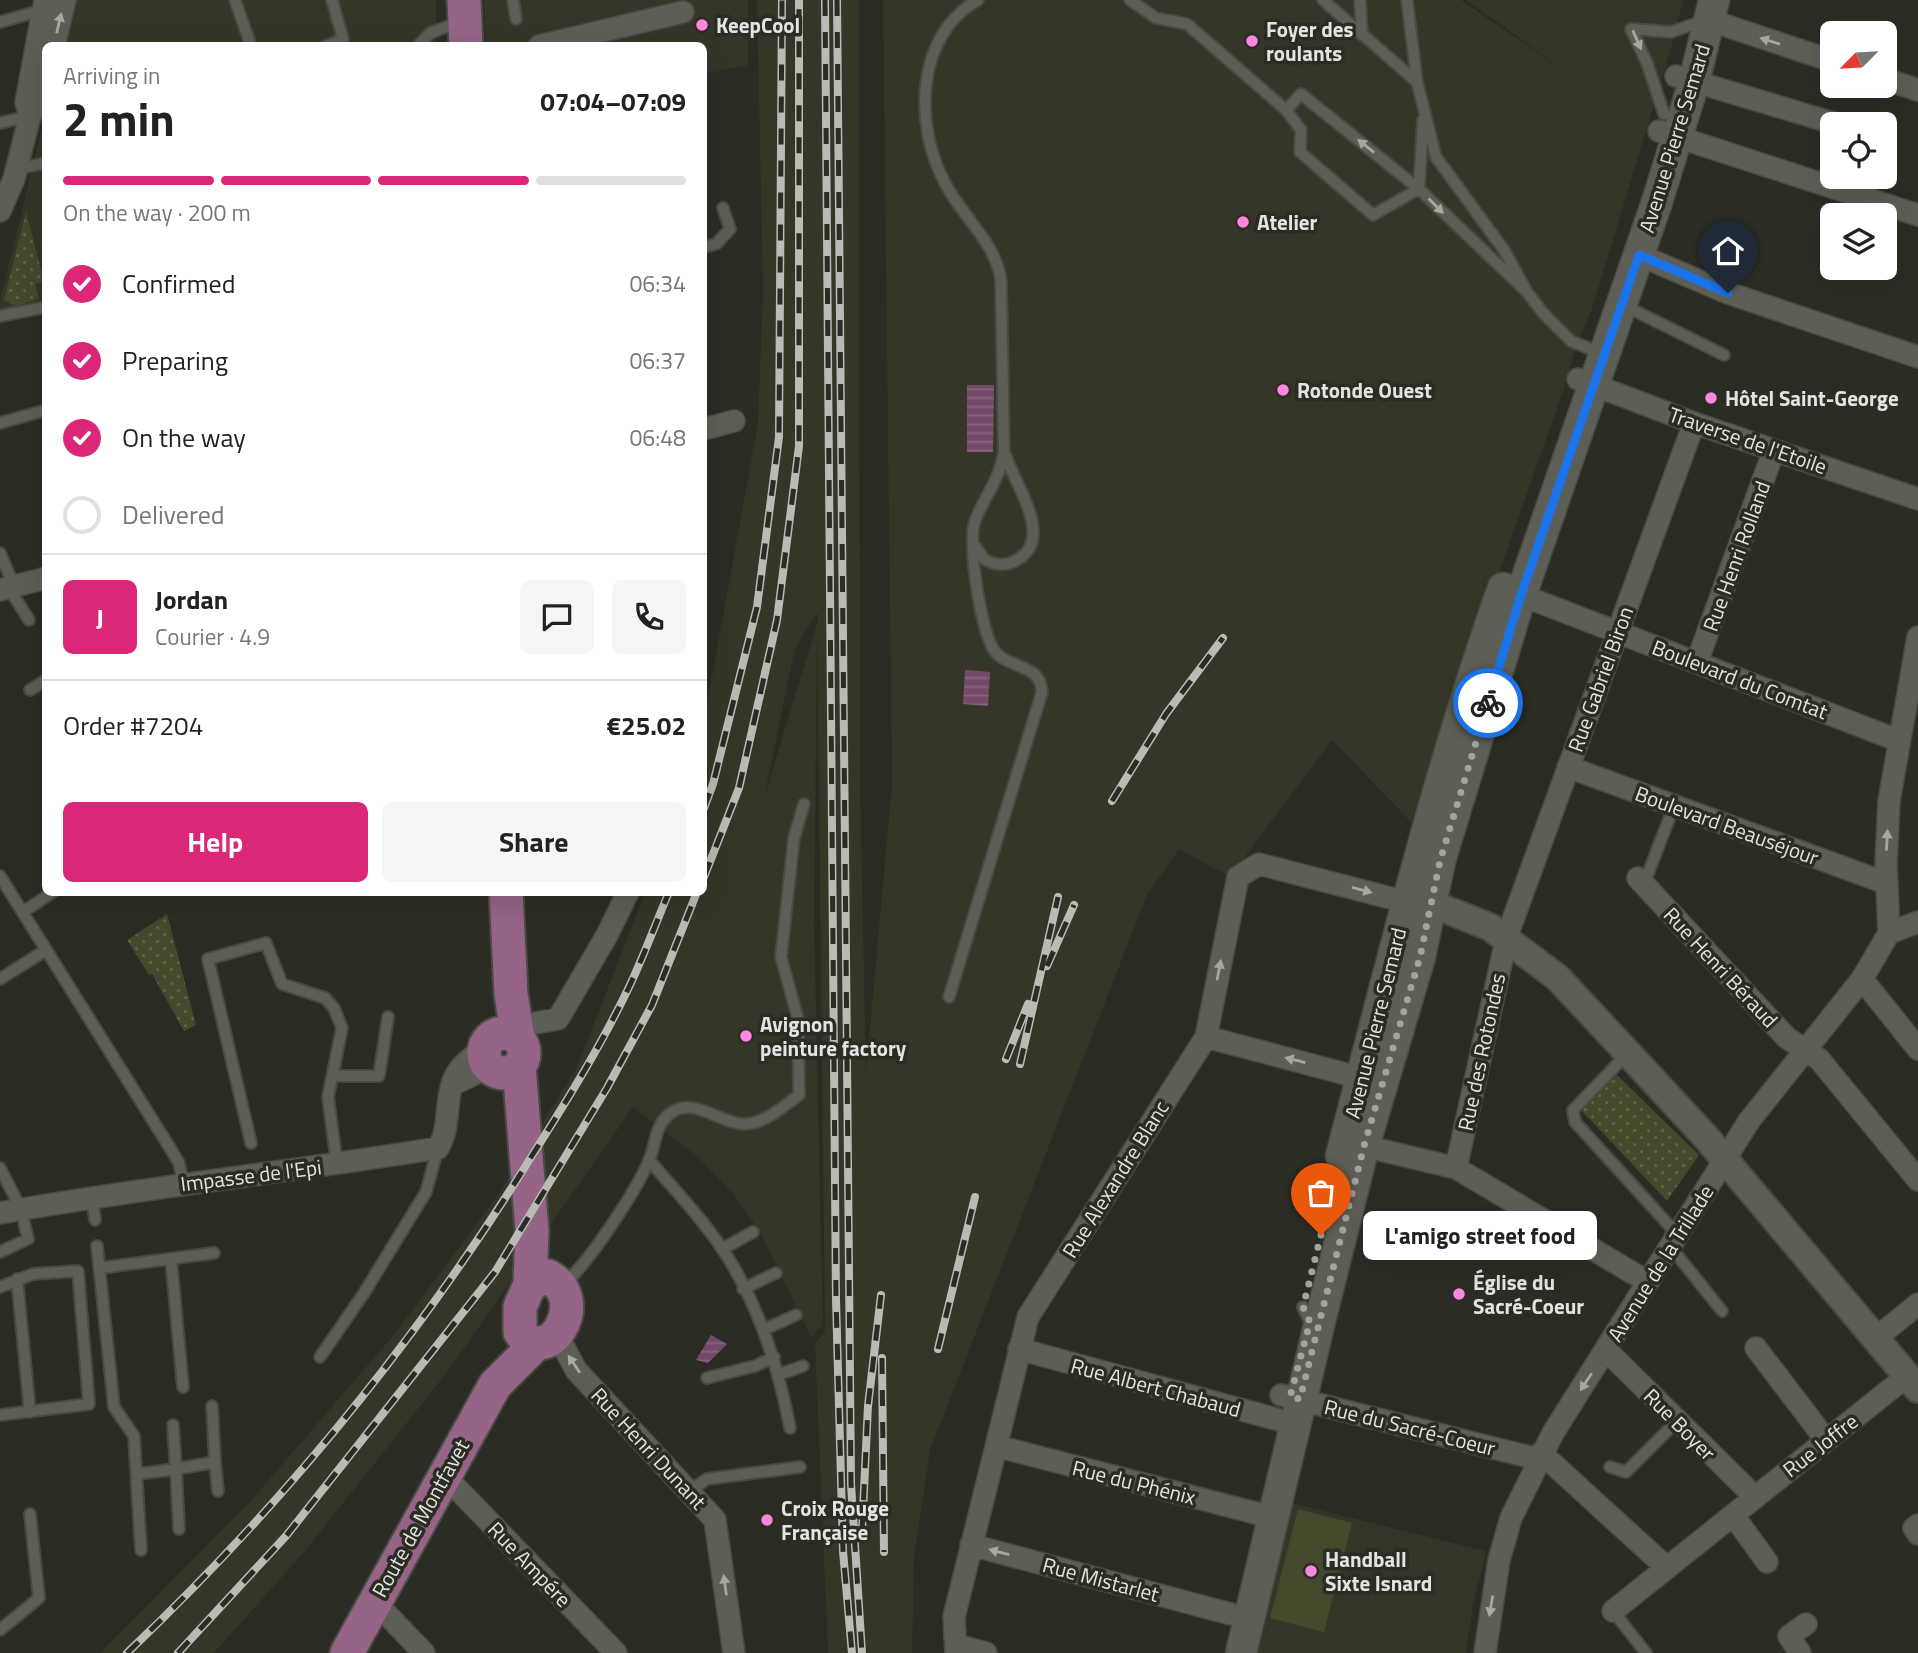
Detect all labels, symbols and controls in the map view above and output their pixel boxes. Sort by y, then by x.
place label: KeepCool [716,9,800,41]
one-way arrow [54,12,65,34]
place label: Foyer des roulants [1266,13,1353,69]
marker: KeepCool [694,17,710,33]
north arrow [1820,21,1897,98]
map controls [1820,21,1897,280]
one-way arrow [1631,30,1643,50]
marker: Foyer des roulants [1244,33,1260,49]
one-way arrow [1760,35,1781,46]
street label: Avenue Pierre Semard [1630,40,1718,236]
text: Arriving in [63,58,160,93]
text: 07:04–07:09 [540,82,686,121]
text: 2 min [63,84,175,154]
button: locate [1820,112,1897,189]
one-way arrow [1357,139,1374,154]
text: On the way · 200 m [63,195,251,230]
one-way arrow [1427,198,1444,214]
button: layers [1820,203,1897,280]
place label: Atelier [1257,206,1318,238]
marker: Atelier [1235,214,1251,230]
pin [1698,221,1758,293]
icon: home [1709,232,1747,270]
text: Confirmed [122,264,236,303]
icon: check [63,265,101,303]
text: 06:34 [629,266,686,301]
text: Preparing [122,341,228,380]
icon: check [63,342,101,380]
text: 06:37 [629,343,686,378]
place label: Rotonde Ouest [1297,374,1432,406]
marker: Rotonde Ouest [1275,382,1291,398]
place label: Hôtel Saint-George [1725,382,1899,414]
marker: Hôtel Saint-George [1703,390,1719,406]
street label: Traverse de l'Etoile [1665,398,1831,482]
text: On the way [122,418,246,457]
icon: check [63,419,101,457]
text: 06:48 [629,420,686,455]
street label: Rue Henri Rolland [1694,476,1778,636]
text: Delivered [122,495,225,534]
text: Jordan [155,580,228,619]
button: chat [520,580,594,654]
button: phone [612,580,686,654]
text: J [96,598,104,637]
street label: Rue Gabriel Biron [1559,602,1641,756]
text: Courier · 4.9 [155,619,270,654]
street label: Boulevard du Comtat [1648,631,1833,727]
courier [1453,668,1523,738]
icon: bike [1469,684,1507,722]
text: Order #7204 [63,706,203,745]
text: €25.02 [607,706,686,745]
street label: Boulevard Beauséjour [1631,777,1823,873]
button: Help [63,802,368,882]
button: Share [382,802,686,882]
one-way arrow [1881,829,1892,851]
one-way arrow [1352,886,1373,896]
street label: Rue Henri Béraud [1656,899,1786,1035]
street label: Avenue Pierre Semard [1336,924,1414,1122]
one-way arrow [1213,959,1224,981]
street label: Rue des Rotondes [1449,970,1513,1134]
place label: Avignon peinture factory [760,1008,907,1064]
marker: Avignon peinture factory [738,1028,754,1044]
one-way arrow [1284,1054,1306,1065]
street label: Rue Alexandre Blanc [1054,1094,1176,1264]
street label: Impasse de l'Epi [179,1150,323,1200]
pin [1291,1163,1351,1235]
icon: bag [1302,1174,1340,1212]
street label: Avenue de la Trillade [1599,1178,1721,1348]
callout: L'amigo street food [1363,1210,1598,1260]
text: L'amigo street food [1384,1218,1576,1253]
place label: Église du Sacré-Coeur [1473,1266,1584,1322]
marker: Église du Sacré-Coeur [1451,1286,1467,1302]
street label: Rue Albert Chabaud [1068,1349,1244,1425]
one-way arrow [568,1355,581,1374]
one-way arrow [1579,1372,1592,1391]
street label: Rue Henri Dunant [584,1380,715,1517]
street label: Rue Boyer [1637,1381,1723,1467]
street label: Rue du Sacré-Coeur [1321,1390,1499,1464]
street label: Rue Joffre [1776,1405,1864,1485]
street label: Route de Montfavet [363,1433,477,1603]
street label: Rue du Phénix [1069,1451,1199,1513]
place label: Croix Rouge Française [781,1492,889,1548]
marker: Croix Rouge Française [759,1512,775,1528]
street label: Rue Ampére [481,1514,579,1614]
place label: Handball Sixte Isnard [1325,1543,1432,1599]
one-way arrow [988,1546,1010,1557]
street label: Rue Mistarlet [1039,1548,1163,1610]
marker: Handball Sixte Isnard [1303,1563,1319,1579]
one-way arrow [719,1574,730,1596]
one-way arrow [1485,1595,1496,1617]

